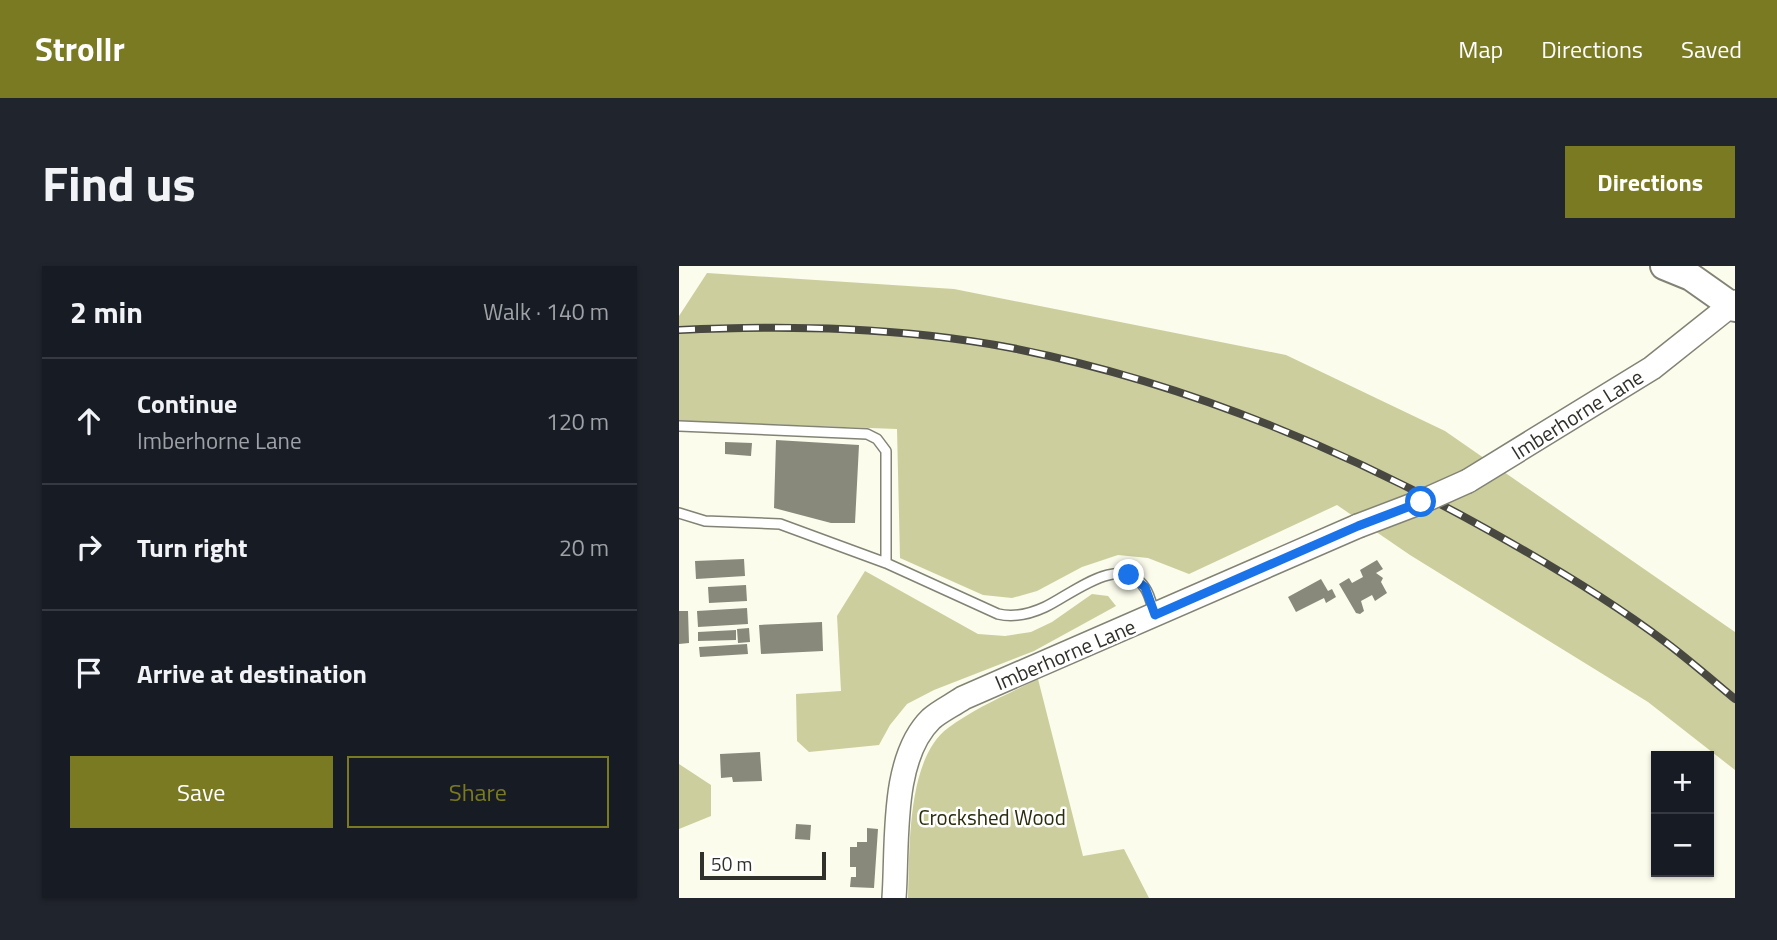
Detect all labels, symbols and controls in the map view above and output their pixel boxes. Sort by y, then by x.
text: Strollr [35,24,125,74]
text: Map [1458,31,1503,67]
text: Directions [1541,31,1643,67]
text: Saved [1681,31,1742,67]
text: Find us [42,145,196,220]
button: Directions [1565,146,1735,218]
text: 2 min [70,289,143,335]
text: Walk · 140 m [483,294,609,329]
street label: Imberhorne Lane [1505,361,1649,467]
text: Continue [137,384,237,423]
icon: ahead [70,402,108,440]
text: 120 m [546,404,609,439]
text: Imberhorne Lane [137,423,302,458]
route start [1405,486,1436,517]
icon: right [70,528,108,566]
text: Turn right [137,528,248,567]
text: 20 m [559,530,609,565]
route end [1113,559,1144,590]
street label: Imberhorne Lane [990,610,1140,698]
icon: arrive [70,654,108,692]
text: Arrive at destination [137,654,367,693]
map controls [1651,751,1714,877]
button: + [1651,751,1714,814]
button: Save [70,756,333,828]
button: Share [347,756,609,828]
park label: Crockshed Wood [918,801,1066,833]
button: − [1651,814,1714,877]
scale bar [700,849,826,881]
text: 50 m [711,849,752,878]

